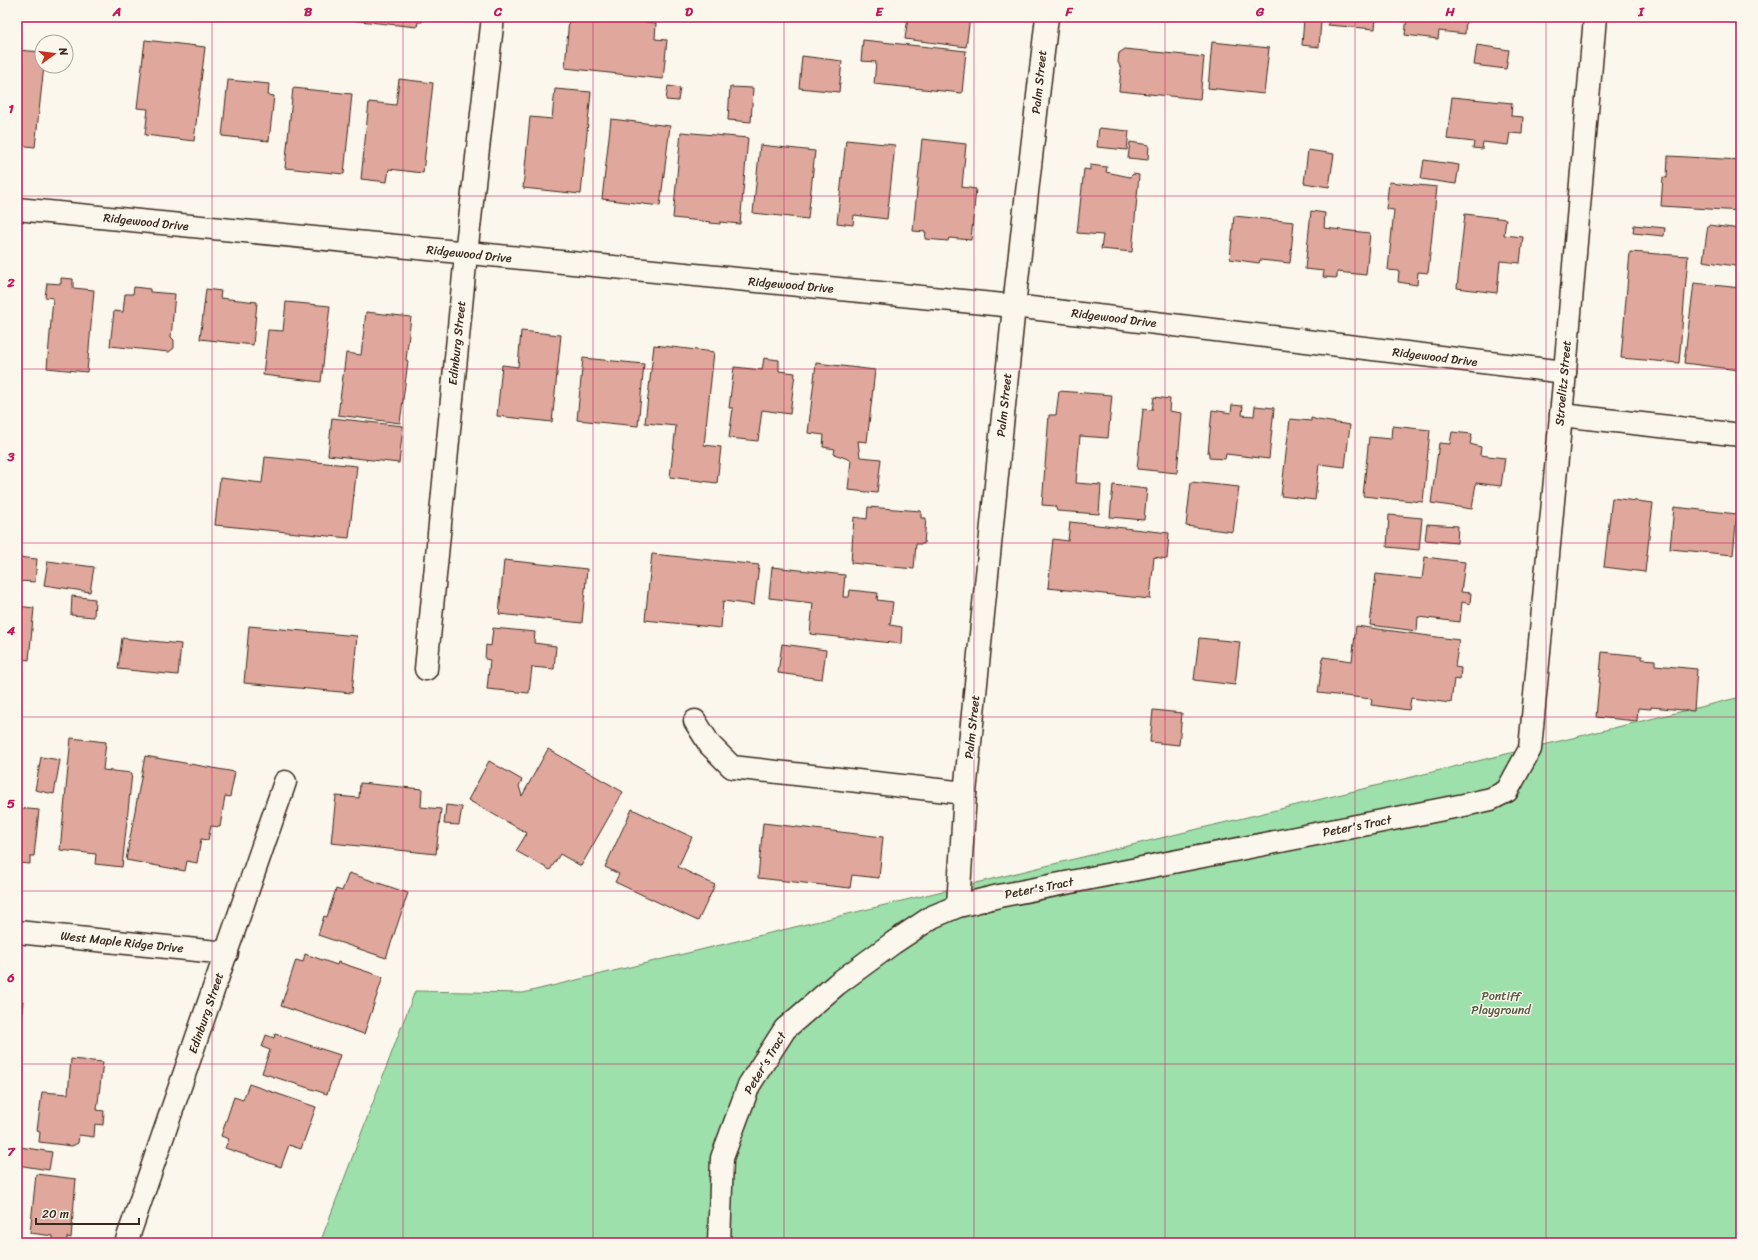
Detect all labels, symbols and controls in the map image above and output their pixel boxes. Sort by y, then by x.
text: A [112,0,121,23]
text: B [304,0,313,23]
text: C [493,0,503,23]
text: D [685,0,693,23]
text: E [875,0,884,23]
text: F [1064,0,1073,23]
text: G [1255,0,1265,23]
text: H [1444,0,1455,23]
text: I [1637,0,1645,23]
north arrow [34,34,74,74]
text: N [53,45,73,58]
street label: Palm Street [1025,49,1053,115]
text: 1 [8,97,14,120]
street label: Ridgewood Drive [102,207,190,237]
street label: Ridgewood Drive [425,239,513,269]
street label: Ridgewood Drive [747,270,835,300]
text: 2 [6,271,15,294]
street label: Edinburg Street [442,300,472,386]
street label: Ridgewood Drive [1070,302,1158,334]
street label: Stroelitz Street [1548,339,1578,427]
street label: Ridgewood Drive [1391,341,1479,373]
street label: Palm Street [990,372,1018,438]
text: 3 [6,445,15,468]
text: 4 [6,619,16,642]
street label: Palm Street [958,694,986,760]
text: 5 [7,792,15,815]
street label: Peter's Tract [1321,808,1394,843]
street label: Peter's Tract [1003,870,1076,905]
street label: West Maple Ridge Drive [59,925,185,959]
text: 6 [6,966,15,989]
street label: Edinburg Street [182,969,230,1057]
park label: Pontiff Playground [1471,985,1531,1021]
street label: Peter's Tract [738,1026,793,1099]
text: 7 [7,1140,16,1163]
scale bar [36,1200,139,1226]
text: 20 m [42,1203,69,1225]

